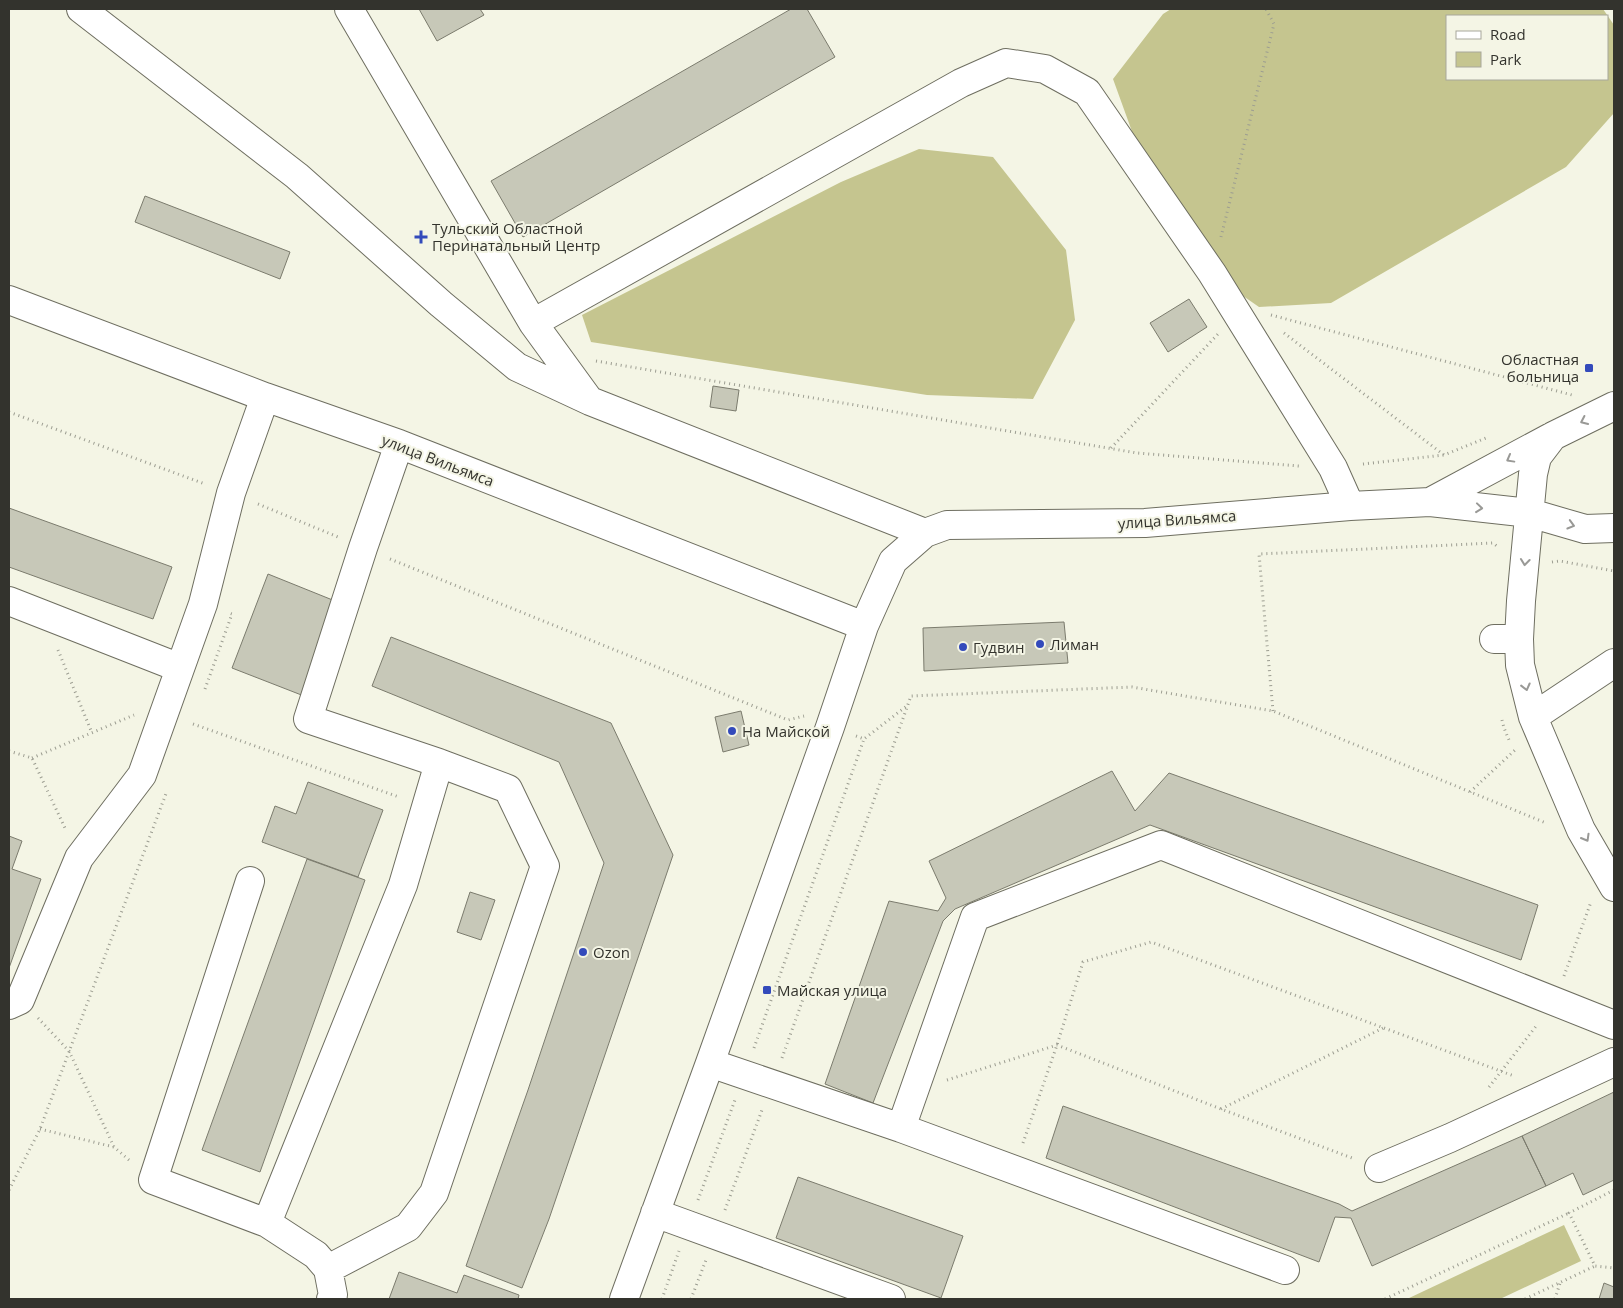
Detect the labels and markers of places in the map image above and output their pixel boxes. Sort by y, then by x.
place label: Тульский Областной Перинатальный Центр [432,218,600,255]
marker: Тульский Областной Перинатальный Центр [414,230,428,244]
place label: Областная больница [1501,349,1579,386]
marker: Областная больница [1583,362,1595,374]
place label: Лиман [1050,634,1099,654]
place label: Гудвин [973,637,1025,657]
marker: Лиман [1034,638,1046,650]
marker: Гудвин [957,641,969,653]
place label: На Майской [742,721,830,741]
marker: На Майской [726,725,738,737]
place label: Ozon [593,942,630,962]
marker: Ozon [577,946,589,958]
place label: Майская улица [777,980,887,1000]
marker: Майская улица [761,984,773,996]

